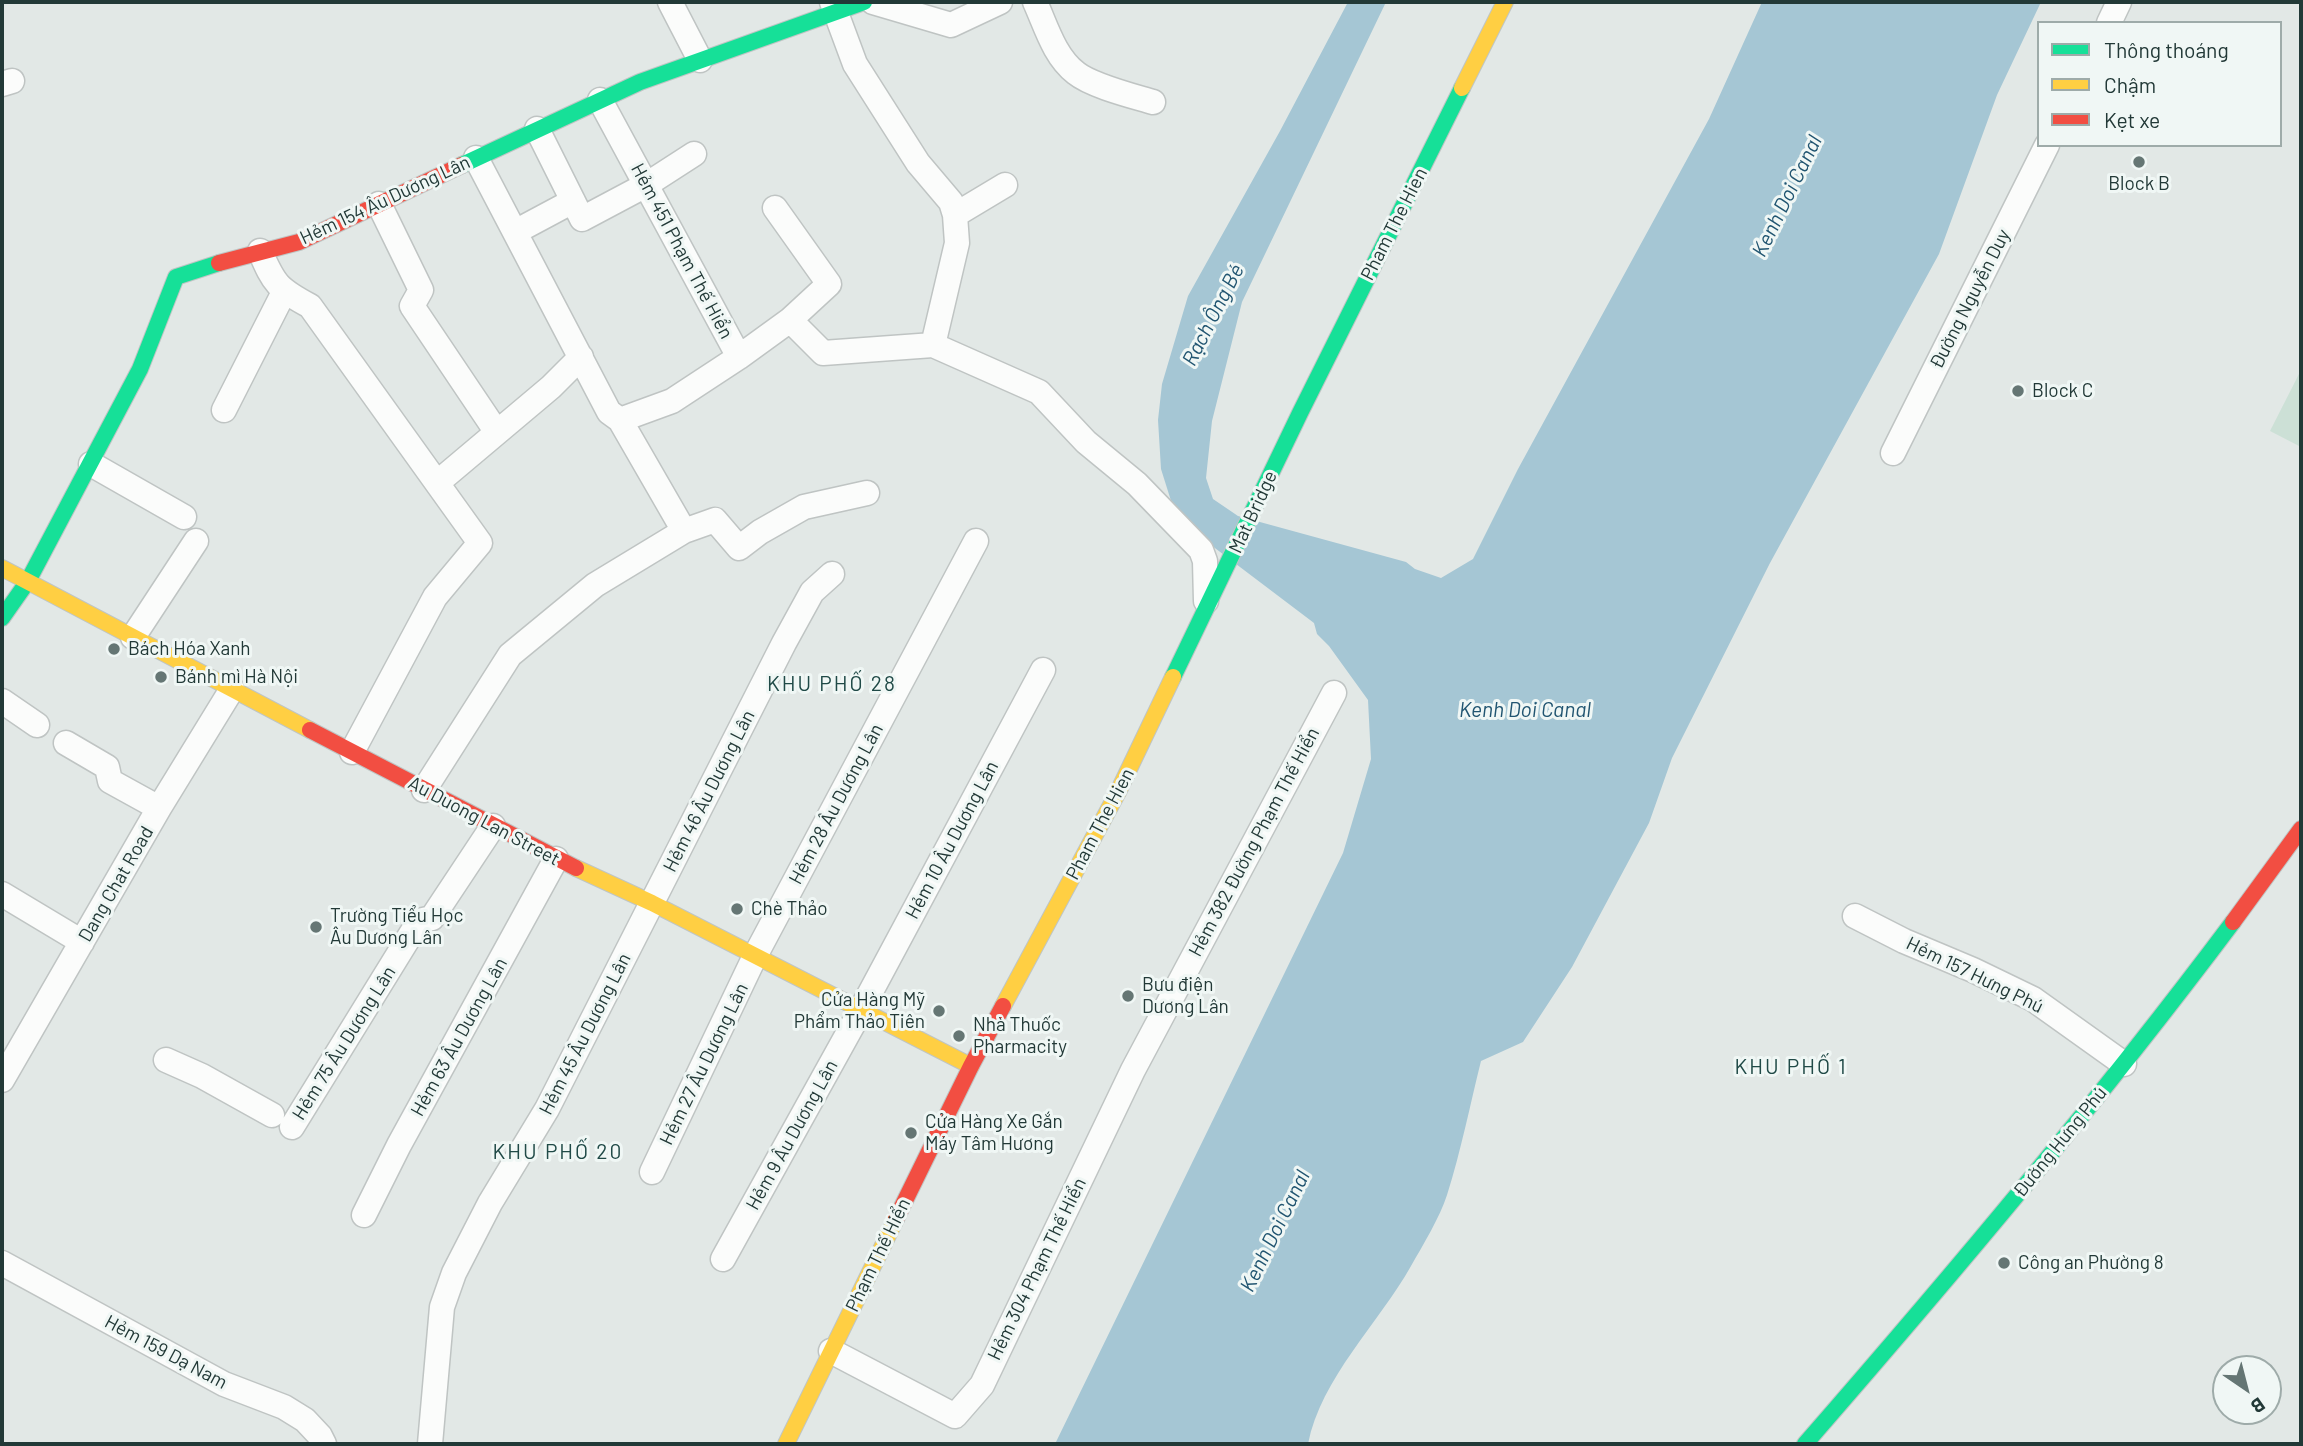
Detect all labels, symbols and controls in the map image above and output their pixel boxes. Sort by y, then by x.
legend [2037,21,2282,147]
text: Thông thoáng [2104,37,2229,62]
text: Chậm [2104,72,2156,97]
text: Kẹt xe [2104,107,2160,132]
water label: Kenh Doi Canal [1747,131,1827,261]
street label: Hẻm 154 Âu Dương Lân [296,151,474,249]
marker: Block B [2131,154,2147,170]
street label: Hẻm 451 Phạm Thế Hiển [626,159,738,343]
street label: Pham The Hien [1356,164,1432,284]
place label: Block B [2108,173,2170,195]
street label: Đường Nguyễn Duy [1925,225,2015,373]
water label: Rạch Ông Bé [1177,260,1249,370]
place label: Block C [2032,380,2093,402]
marker: Block C [2010,383,2026,399]
street label: Mat Bridge [1224,467,1282,557]
place label: Bách Hóa Xanh [128,638,251,660]
marker: Bách Hóa Xanh [106,641,122,657]
place label: Bánh mì Hà Nội [175,666,298,688]
marker: Bánh mì Hà Nội [153,669,169,685]
district label: KHU PHỐ 28 [768,671,896,697]
water label: Kenh Doi Canal [1459,697,1591,723]
street label: Hẻm 46 Âu Dương Lân [658,706,760,876]
street label: Hẻm 28 Âu Dương Lân [784,720,888,888]
street label: Hẻm 382 Đường Phạm Thế Hiển [1184,724,1324,960]
street label: Hẻm 10 Âu Dương Lân [901,757,1003,923]
street label: Pham The Hien [1061,764,1139,884]
street label: Au Duong Lan Street [404,771,564,871]
street label: Dang Chat Road [74,822,158,946]
place label: Chè Thảo [751,898,828,920]
marker: Chè Thảo [729,901,745,917]
place label: Trường Tiểu Học Âu Dương Lân [330,905,463,949]
marker: Trường Tiểu Học Âu Dương Lân [308,919,324,935]
street label: Hẻm 157 Hưng Phú [1903,932,2047,1018]
street label: Hẻm 45 Âu Dương Lân [534,949,636,1119]
street label: Hẻm 63 Âu Dương Lân [406,954,512,1120]
street label: Hẻm 75 Âu Dương Lân [287,962,401,1124]
place label: Bưu điện Dương Lân [1142,974,1229,1018]
street label: Hẻm 27 Âu Dương Lân [655,979,753,1149]
marker: Bưu điện Dương Lân [1120,988,1136,1004]
place label: Cửa Hàng Mỹ Phẩm Thảo Tiên [794,989,925,1033]
marker: Cửa Hàng Mỹ Phẩm Thảo Tiên [931,1003,947,1019]
place label: Nhà Thuốc Pharmacity [973,1014,1067,1058]
marker: Nhà Thuốc Pharmacity [951,1028,967,1044]
district label: KHU PHỐ 1 [1736,1054,1846,1080]
street label: Hẻm 9 Âu Dương Lân [741,1056,843,1214]
street label: Đường Hưng Phú [2008,1082,2112,1202]
place label: Cửa Hàng Xe Gắn Máy Tâm Hương [925,1111,1063,1155]
marker: Cửa Hàng Xe Gắn Máy Tâm Hương [903,1125,919,1141]
district label: KHU PHỐ 20 [494,1139,622,1165]
water label: Kenh Doi Canal [1235,1166,1315,1296]
street label: Hẻm 304 Phạm Thế Hiển [983,1174,1091,1364]
street label: Phạm Thế Hiển [841,1195,915,1315]
place label: Công an Phường 8 [2018,1252,2164,1274]
marker: Công an Phường 8 [1996,1255,2012,1271]
street label: Hẻm 159 Dạ Nam [101,1310,231,1394]
north arrow [2212,1355,2282,1425]
text: B [2247,1393,2270,1419]

